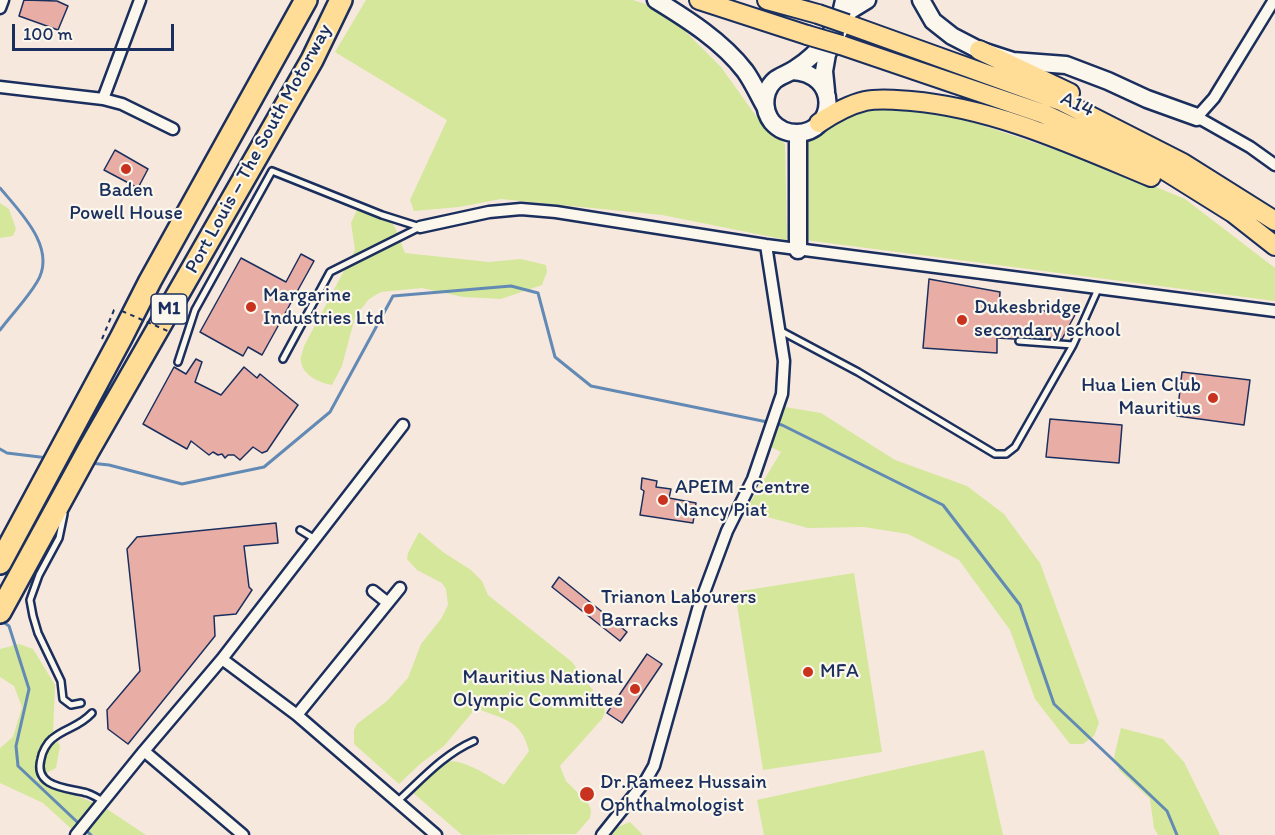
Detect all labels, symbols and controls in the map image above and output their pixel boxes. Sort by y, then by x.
scale bar [15,12,177,50]
street label: Port Louis – The South Motorway [180,20,338,278]
text: 100 m [23,23,73,45]
street label: A14 [1056,87,1098,123]
marker: Baden Powell House [119,162,133,176]
place label: Baden Powell House [69,179,183,226]
place label: Margarine Industries Ltd [263,284,384,331]
road number: M1 [151,294,187,324]
place label: Dukesbridge secondary school [974,296,1121,343]
marker: Margarine Industries Ltd [244,300,258,314]
marker: Dukesbridge secondary school [955,313,969,327]
place label: Hua Lien Club Mauritius [1081,374,1201,421]
marker: Hua Lien Club Mauritius [1206,391,1220,405]
place label: APEIM - Centre Nancy Piat [675,476,810,523]
marker: APEIM - Centre Nancy Piat [656,493,670,507]
place label: Trianon Labourers Barracks [601,586,756,633]
marker: Trianon Labourers Barracks [582,602,596,616]
place label: MFA [820,660,859,684]
marker: MFA [801,665,815,679]
place label: Mauritius National Olympic Committee [453,666,623,713]
marker: Mauritius National Olympic Committee [628,682,642,696]
place label: Dr.Rameez Hussain Ophthalmologist [600,771,767,818]
marker: Dr.Rameez Hussain Ophthalmologist [578,785,596,803]

